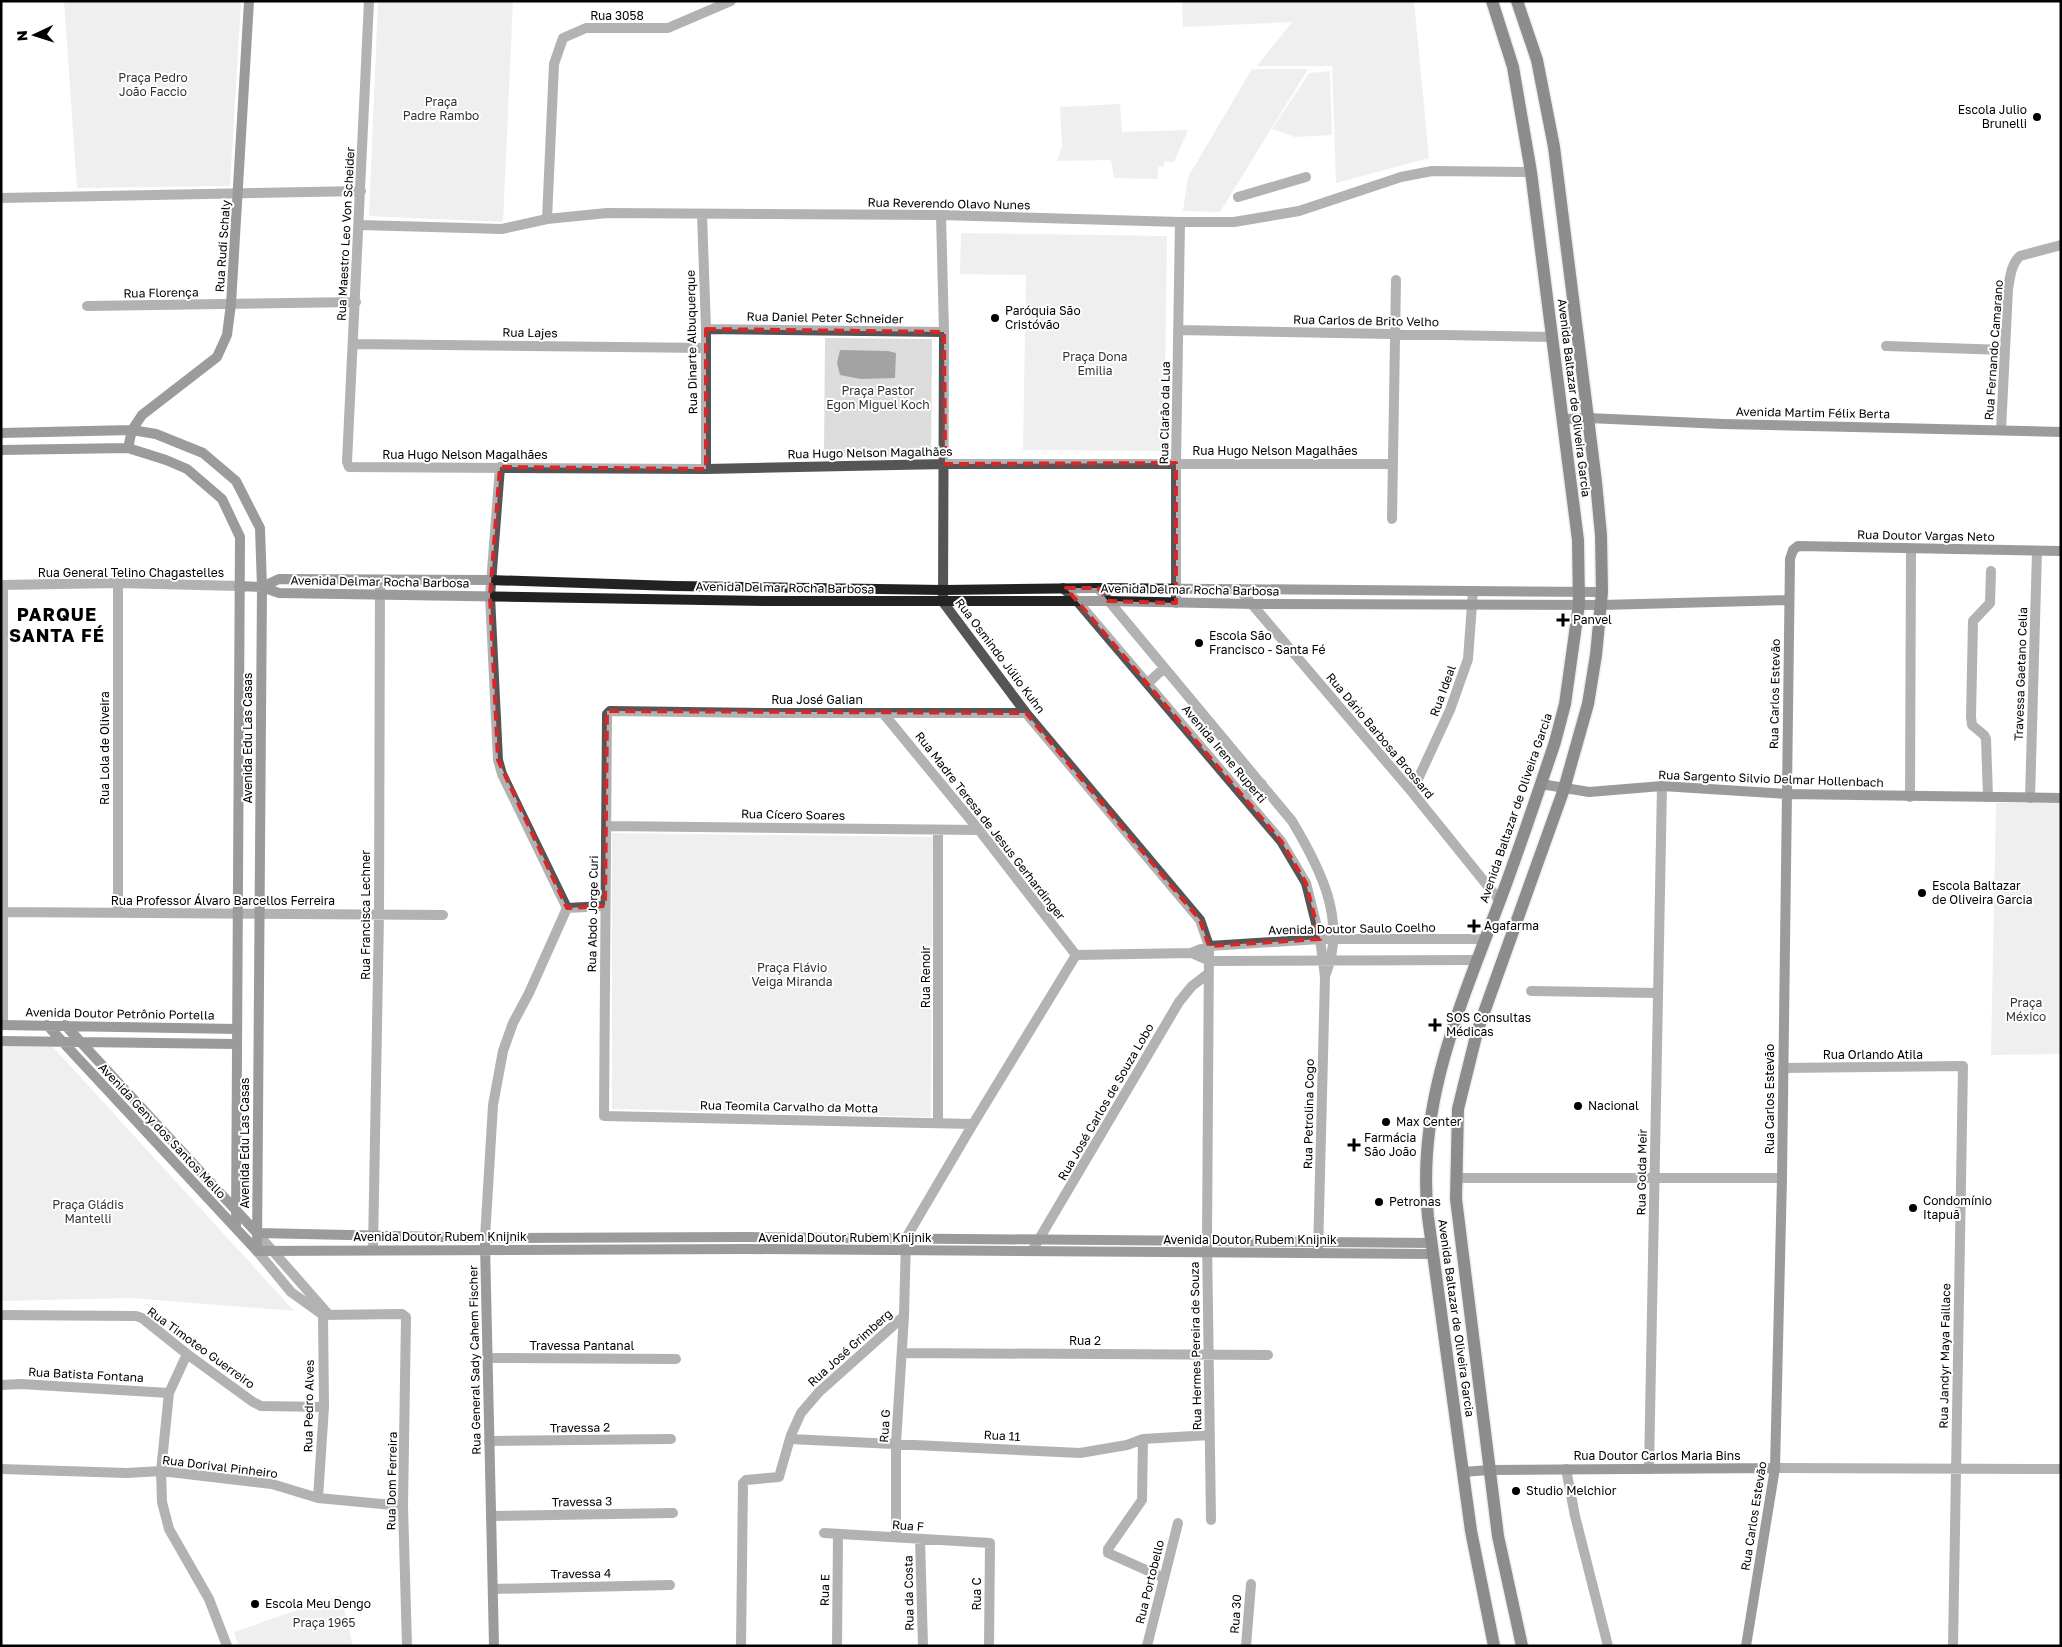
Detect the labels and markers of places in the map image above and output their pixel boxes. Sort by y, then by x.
place label: Escola Julio Brunelli [1958,102,2027,131]
marker: Escola Julio Brunelli [2031,111,2043,123]
place label: Paróquia São Cristóvão [1005,303,1081,332]
marker: Paróquia São Cristóvão [989,312,1001,324]
place label: Panvel [1573,612,1612,627]
marker: Panvel [1557,614,1569,626]
place label: Escola São Francisco - Santa Fé [1209,628,1326,657]
marker: Escola São Francisco - Santa Fé [1193,637,1205,649]
place label: Escola Baltazar de Oliveira Garcia [1932,878,2033,907]
marker: Escola Baltazar de Oliveira Garcia [1916,887,1928,899]
place label: Agafarma [1484,918,1539,933]
marker: Agafarma [1468,920,1480,932]
place label: SOS Consultas Médicas [1446,1010,1531,1039]
marker: SOS Consultas Médicas [1428,1018,1442,1032]
place label: Nacional [1588,1098,1639,1113]
marker: Nacional [1572,1100,1584,1112]
place label: Max Center [1396,1114,1462,1129]
marker: Max Center [1380,1116,1392,1128]
place label: Farmácia São João [1364,1130,1417,1159]
marker: Farmácia São João [1348,1139,1360,1151]
place label: Condomínio Itapuã [1923,1193,1992,1222]
place label: Petronas [1389,1194,1441,1209]
marker: Petronas [1373,1196,1385,1208]
marker: Condomínio Itapuã [1907,1202,1919,1214]
place label: Studio Melchior [1526,1483,1617,1498]
marker: Studio Melchior [1510,1485,1522,1497]
place label: Escola Meu Dengo [265,1596,371,1611]
marker: Escola Meu Dengo [249,1598,261,1610]

